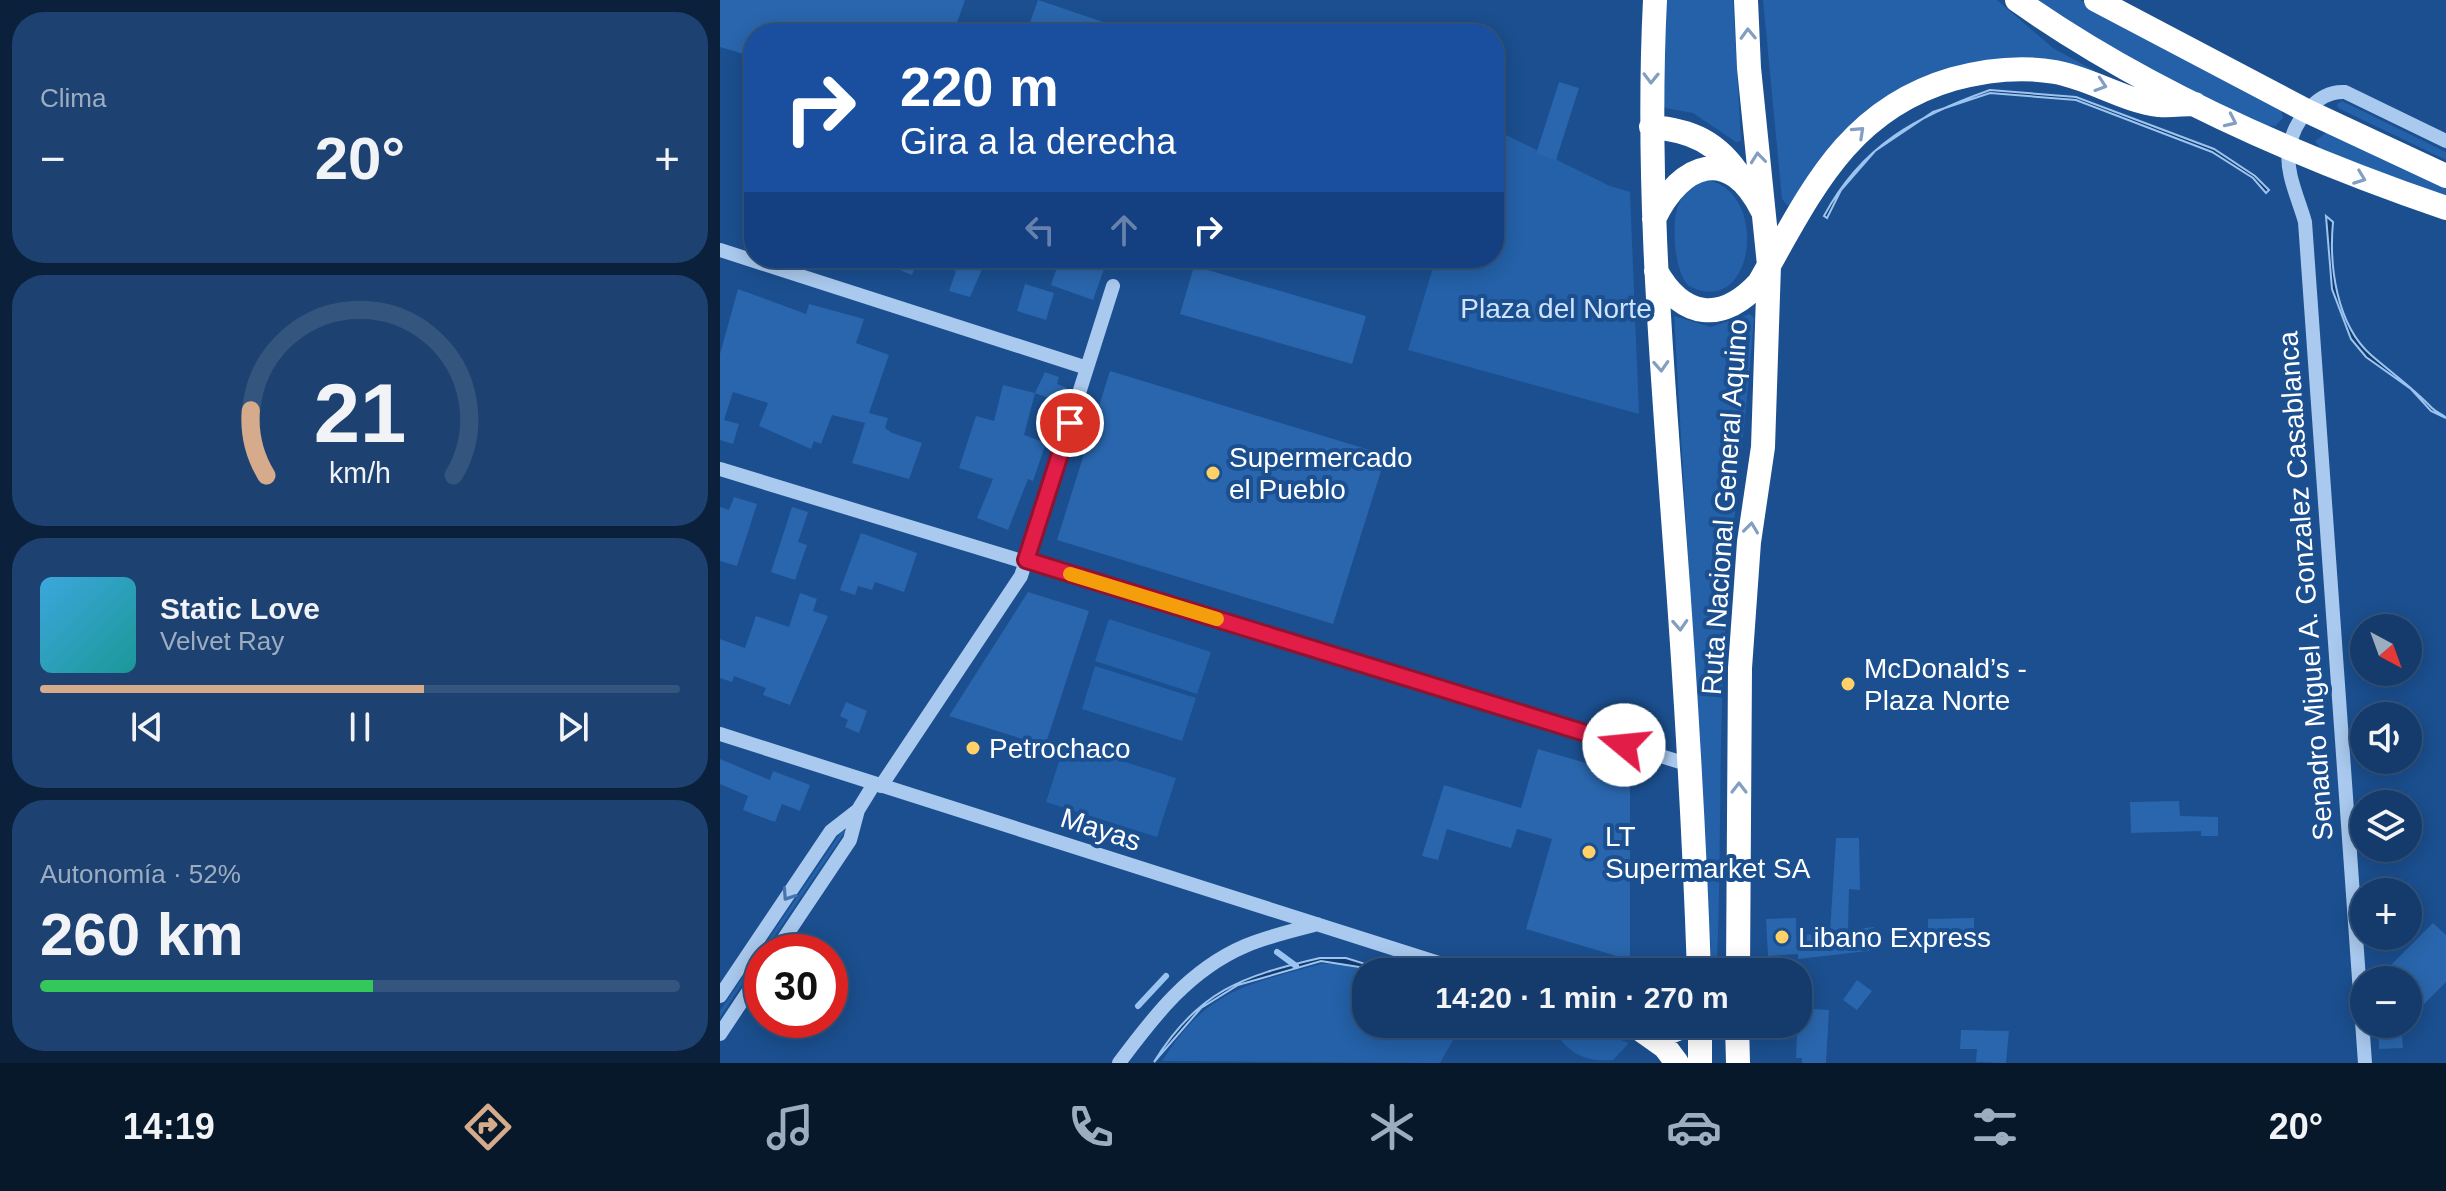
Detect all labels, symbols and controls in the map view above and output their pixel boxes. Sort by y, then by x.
one-way arrow [1739,27,1756,40]
text: 220 m [900,55,1059,118]
icon: right [768,56,872,160]
one-way arrow [1643,72,1660,85]
one-way arrow [2093,76,2107,92]
text: Clima [40,83,106,113]
one-way arrow [2222,111,2237,127]
text: Gira a la derecha [900,121,1176,162]
text: 20° [315,125,405,192]
one-way arrow [1850,126,1864,141]
text: − [40,134,66,183]
text: + [654,134,680,183]
one-way arrow [1750,151,1767,165]
one-way arrow [2352,168,2366,185]
icon: left [1018,208,1062,252]
icon: ahead [1102,208,1146,252]
icon: right [1186,208,1230,252]
park label: Plaza del Norte [1460,293,1652,324]
street label: Ruta Nacional General Aquino [1696,318,1753,696]
street label: Senadro Miguel A. Gonzalez Casablanca [2272,330,2339,842]
one-way arrow [1652,360,1669,373]
text: 21 [314,367,406,460]
pin [1036,389,1104,457]
icon: arrive [1048,401,1092,445]
place label: Supermercado el Pueblo [1229,442,1413,505]
text: km/h [329,457,391,489]
marker: Supermercado el Pueblo [1204,464,1222,482]
one-way arrow [1742,521,1759,535]
text: Static Love [160,592,320,625]
north arrow [2350,614,2422,686]
map controls [2350,614,2422,1038]
one-way arrow [1671,619,1688,632]
text: Velvet Ray [160,626,284,656]
place label: McDonald’s - Plaza Norte [1864,653,2027,716]
marker: McDonald’s - Plaza Norte [1839,675,1857,693]
button: sound [2350,702,2422,774]
position arrow [1582,703,1666,787]
icon: previous [125,705,169,749]
icon: pause [338,705,382,749]
icon: next [551,705,595,749]
place label: Petrochaco [989,733,1131,764]
marker: Petrochaco [964,739,982,757]
one-way arrow [1730,781,1748,794]
button: layers [2350,790,2422,862]
street label: Mayas [1057,802,1145,857]
place label: LT Supermarket SA [1605,821,1811,884]
marker: LT Supermarket SA [1580,843,1598,861]
text: Autonomía · 52% [40,859,241,889]
button: + [2350,878,2422,950]
one-way arrow [782,887,797,901]
text: 260 km [40,901,244,968]
place label: Libano Express [1798,922,1991,953]
marker: Libano Express [1773,928,1791,946]
speed limit sign: 30 [744,934,848,1038]
button: − [2350,966,2422,1038]
text: 14:20 · 1 min · 270 m [1435,981,1729,1014]
icon: directions [460,1099,516,1155]
icon: music [762,1099,818,1155]
icon: phone [1063,1099,1119,1155]
icon: climate [1364,1099,1420,1155]
icon: car [1666,1099,1722,1155]
icon: filters [1967,1099,2023,1155]
text: 14:19 [123,1106,215,1147]
text: 20° [2269,1106,2323,1147]

